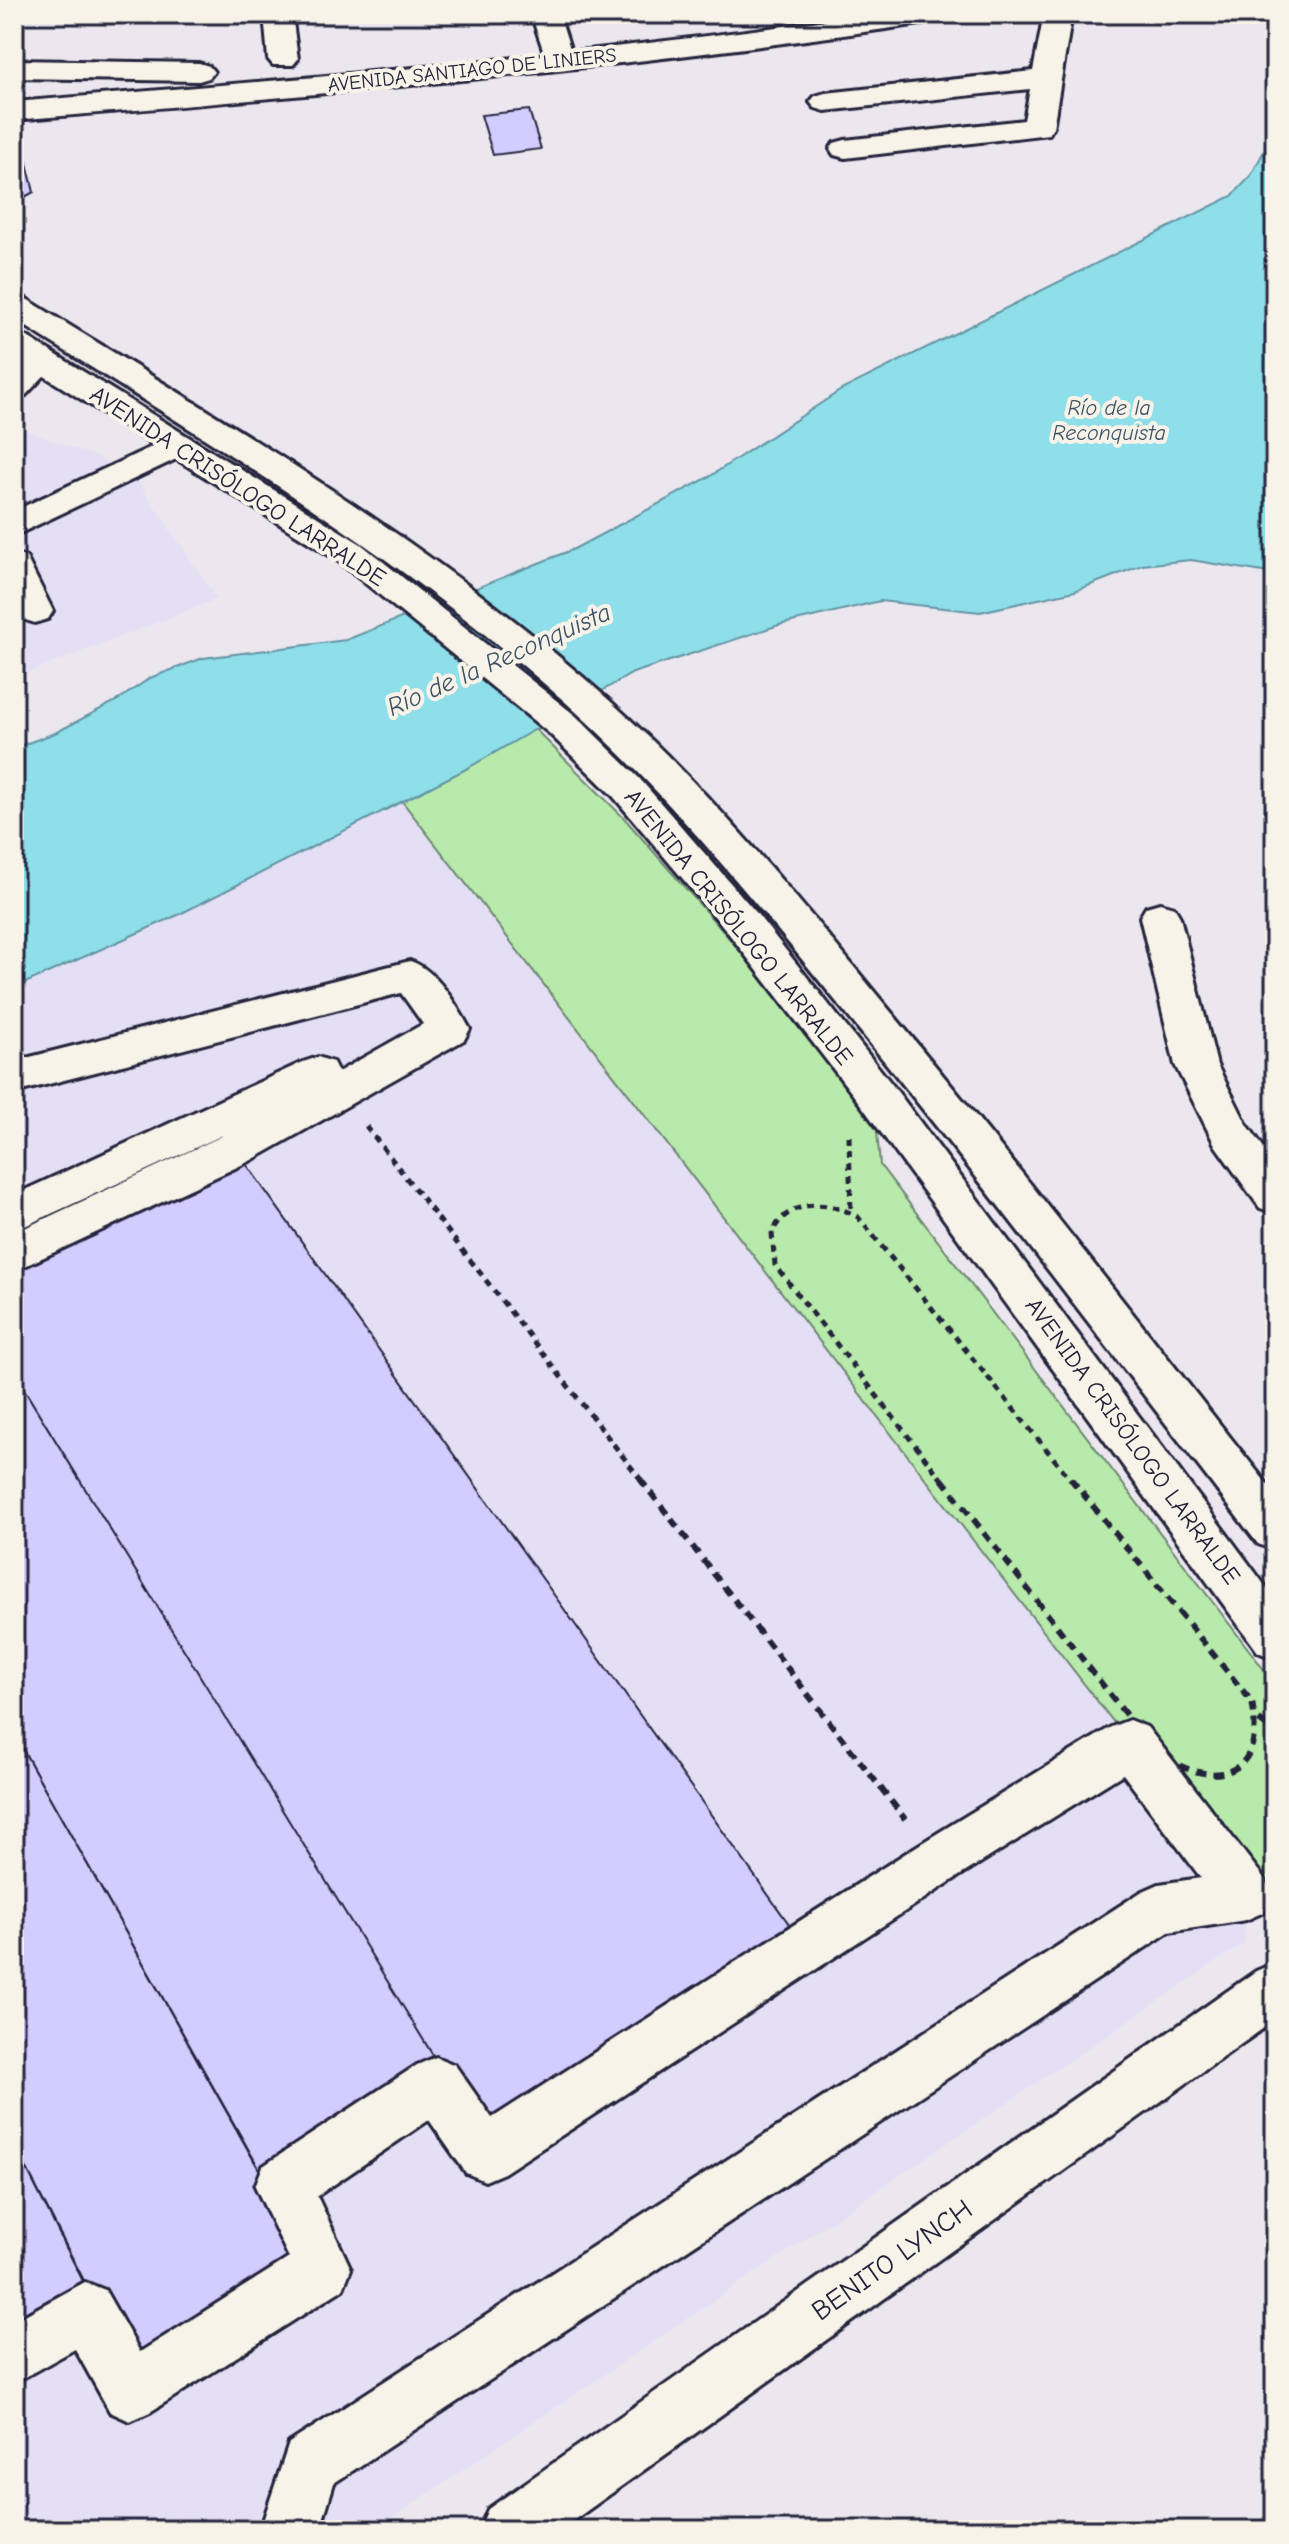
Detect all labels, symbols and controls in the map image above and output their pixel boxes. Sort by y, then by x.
street label: AVENIDA SANTIAGO DE LINIERS [327,43,617,97]
street label: AVENIDA CRISÓLOGO LARRALDE [85,380,391,592]
water label: Río de la Reconquista [1052,395,1166,446]
water label: Río de la Reconquista [383,597,615,723]
street label: AVENIDA CRISÓLOGO LARRALDE [619,783,859,1071]
street label: AVENIDA CRISÓLOGO LARRALDE [1020,1292,1246,1590]
street label: BENITO LYNCH [806,2193,978,2327]

